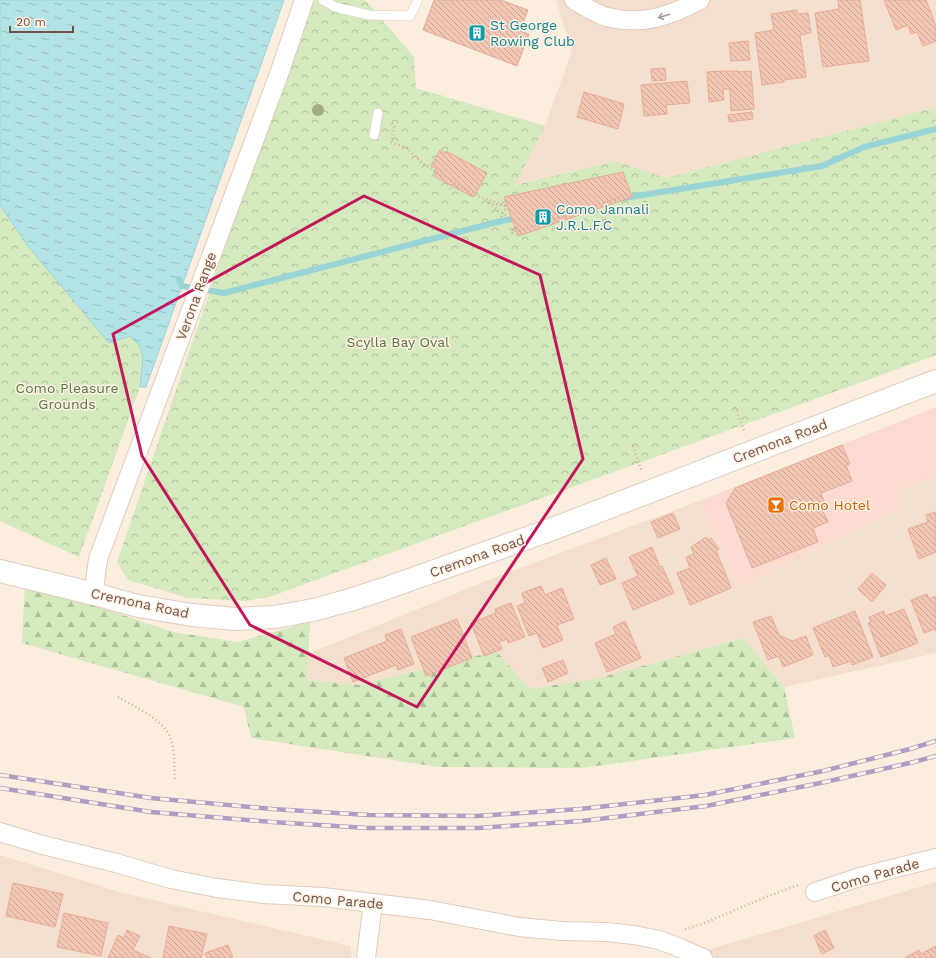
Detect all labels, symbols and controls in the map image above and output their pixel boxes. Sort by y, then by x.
scale bar [10,8,73,34]
one-way arrow [658,13,671,20]
text: 20 m [16,15,46,29]
place label: St George Rowing Club [490,17,575,49]
building icon: St George Rowing Club [467,23,487,43]
place label: Como Jannali J.R.L.F.C [556,201,649,233]
building icon: Como Jannali J.R.L.F.C [533,207,553,227]
street label: Verona Range [173,250,219,342]
park label: Scylla Bay Oval [347,334,450,350]
park label: Como Pleasure Grounds [16,380,118,412]
street label: Cremona Road [730,416,830,466]
bar icon: Como Hotel [766,495,786,515]
place label: Como Hotel [789,497,871,513]
street label: Cremona Road [427,531,527,581]
street label: Cremona Road [89,585,191,621]
street label: Como Parade [829,855,921,895]
street label: Como Parade [292,888,384,912]

